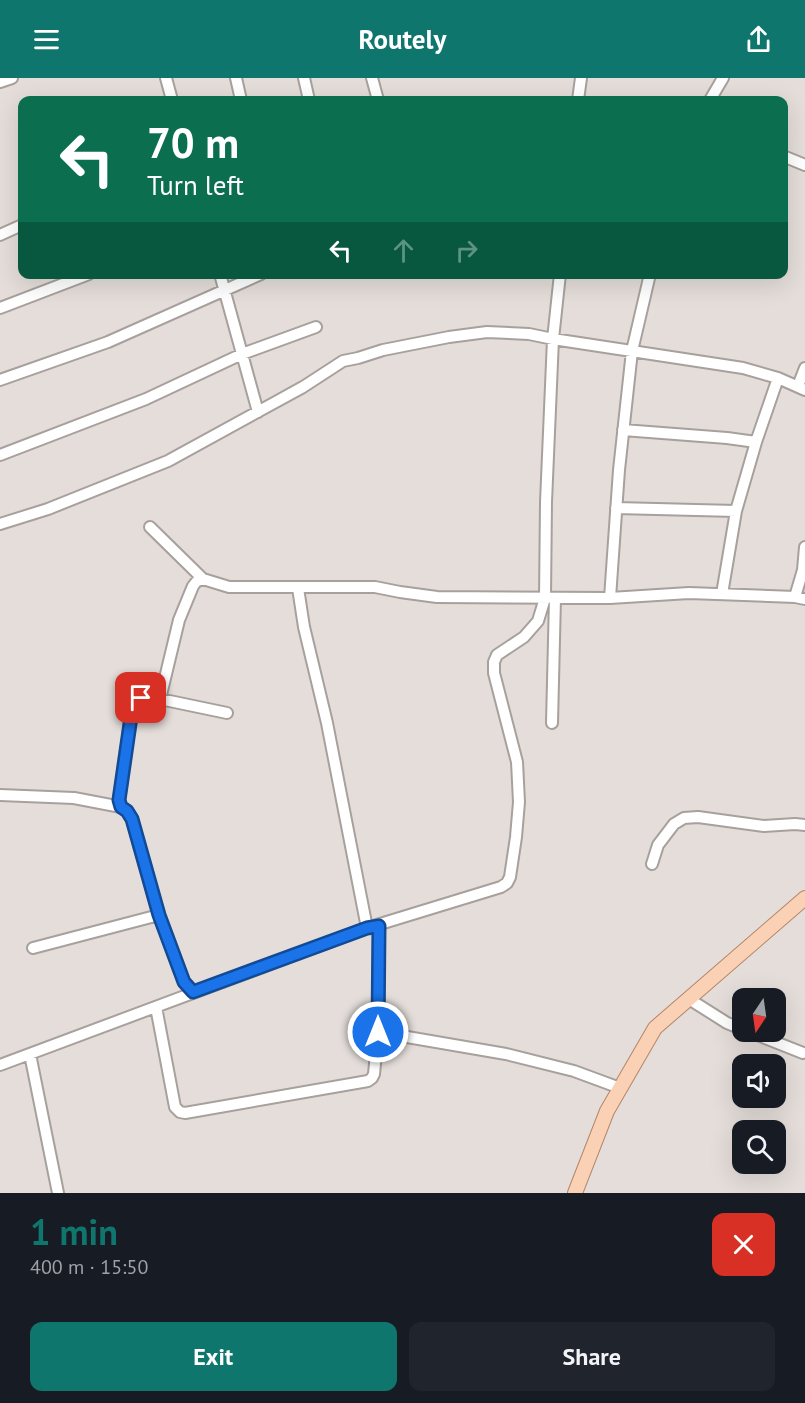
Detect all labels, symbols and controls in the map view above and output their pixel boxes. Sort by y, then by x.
text: Routely [359,22,446,56]
icon: menu [30,23,63,56]
icon: share [742,23,775,56]
text: 70 m [147,115,239,170]
icon: left [48,120,126,198]
text: Turn left [147,168,244,202]
icon: left [324,234,357,267]
icon: ahead [387,234,420,267]
icon: right [450,234,483,267]
pin [115,672,166,723]
icon: arrive [124,681,157,714]
north arrow [732,988,786,1042]
map controls [732,988,786,1174]
position arrow [346,1000,410,1064]
button: sound [732,1054,786,1108]
button: search [732,1120,786,1174]
text: 1 min [30,1208,118,1255]
button: close [712,1213,775,1276]
text: 400 m · 15:50 [30,1254,148,1280]
button: Exit [30,1322,397,1391]
button: Share [409,1322,775,1391]

